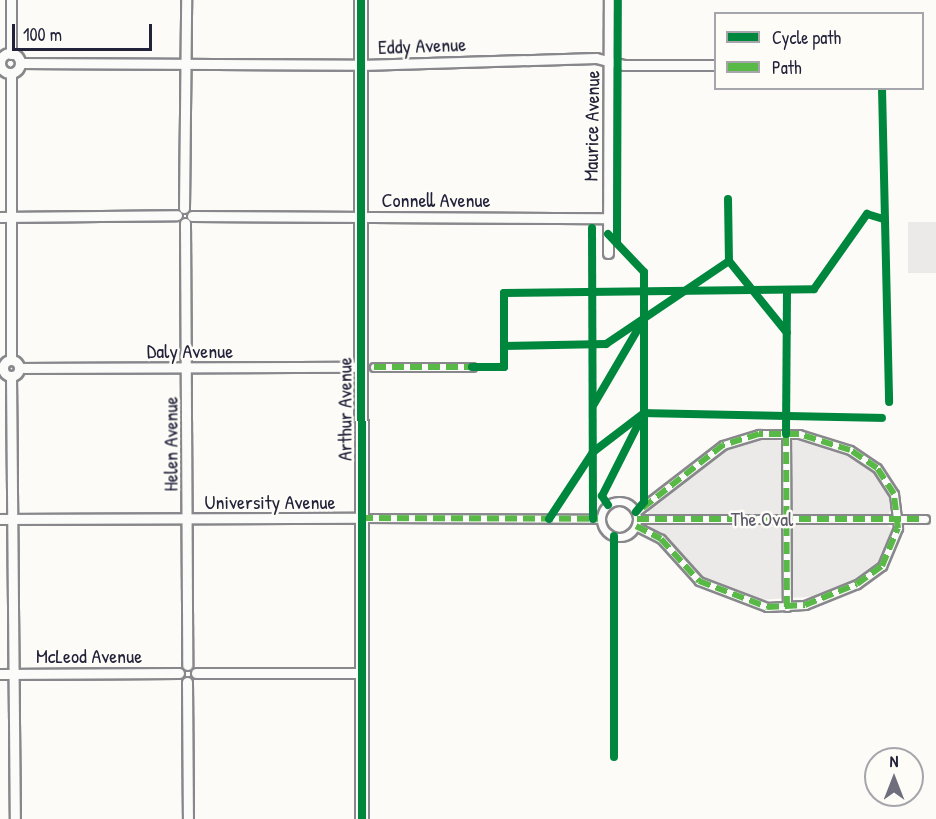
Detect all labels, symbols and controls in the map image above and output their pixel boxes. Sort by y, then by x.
scale bar [15,12,154,50]
legend [714,12,924,90]
text: 100 m [23,22,62,47]
text: Cycle path [772,25,841,50]
street label: Eddy Avenue [377,31,467,59]
text: Path [772,55,801,80]
street label: Maurice Avenue [578,70,604,182]
street label: Connell Avenue [382,187,490,211]
street label: Daly Avenue [147,338,233,362]
street label: Arthur Avenue [332,357,356,461]
street label: Helen Avenue [158,397,182,491]
street label: University Avenue [204,489,336,513]
park label: The Oval [731,506,793,530]
street label: McLeod Avenue [36,643,142,667]
north arrow [864,747,924,807]
text: N [890,750,898,772]

